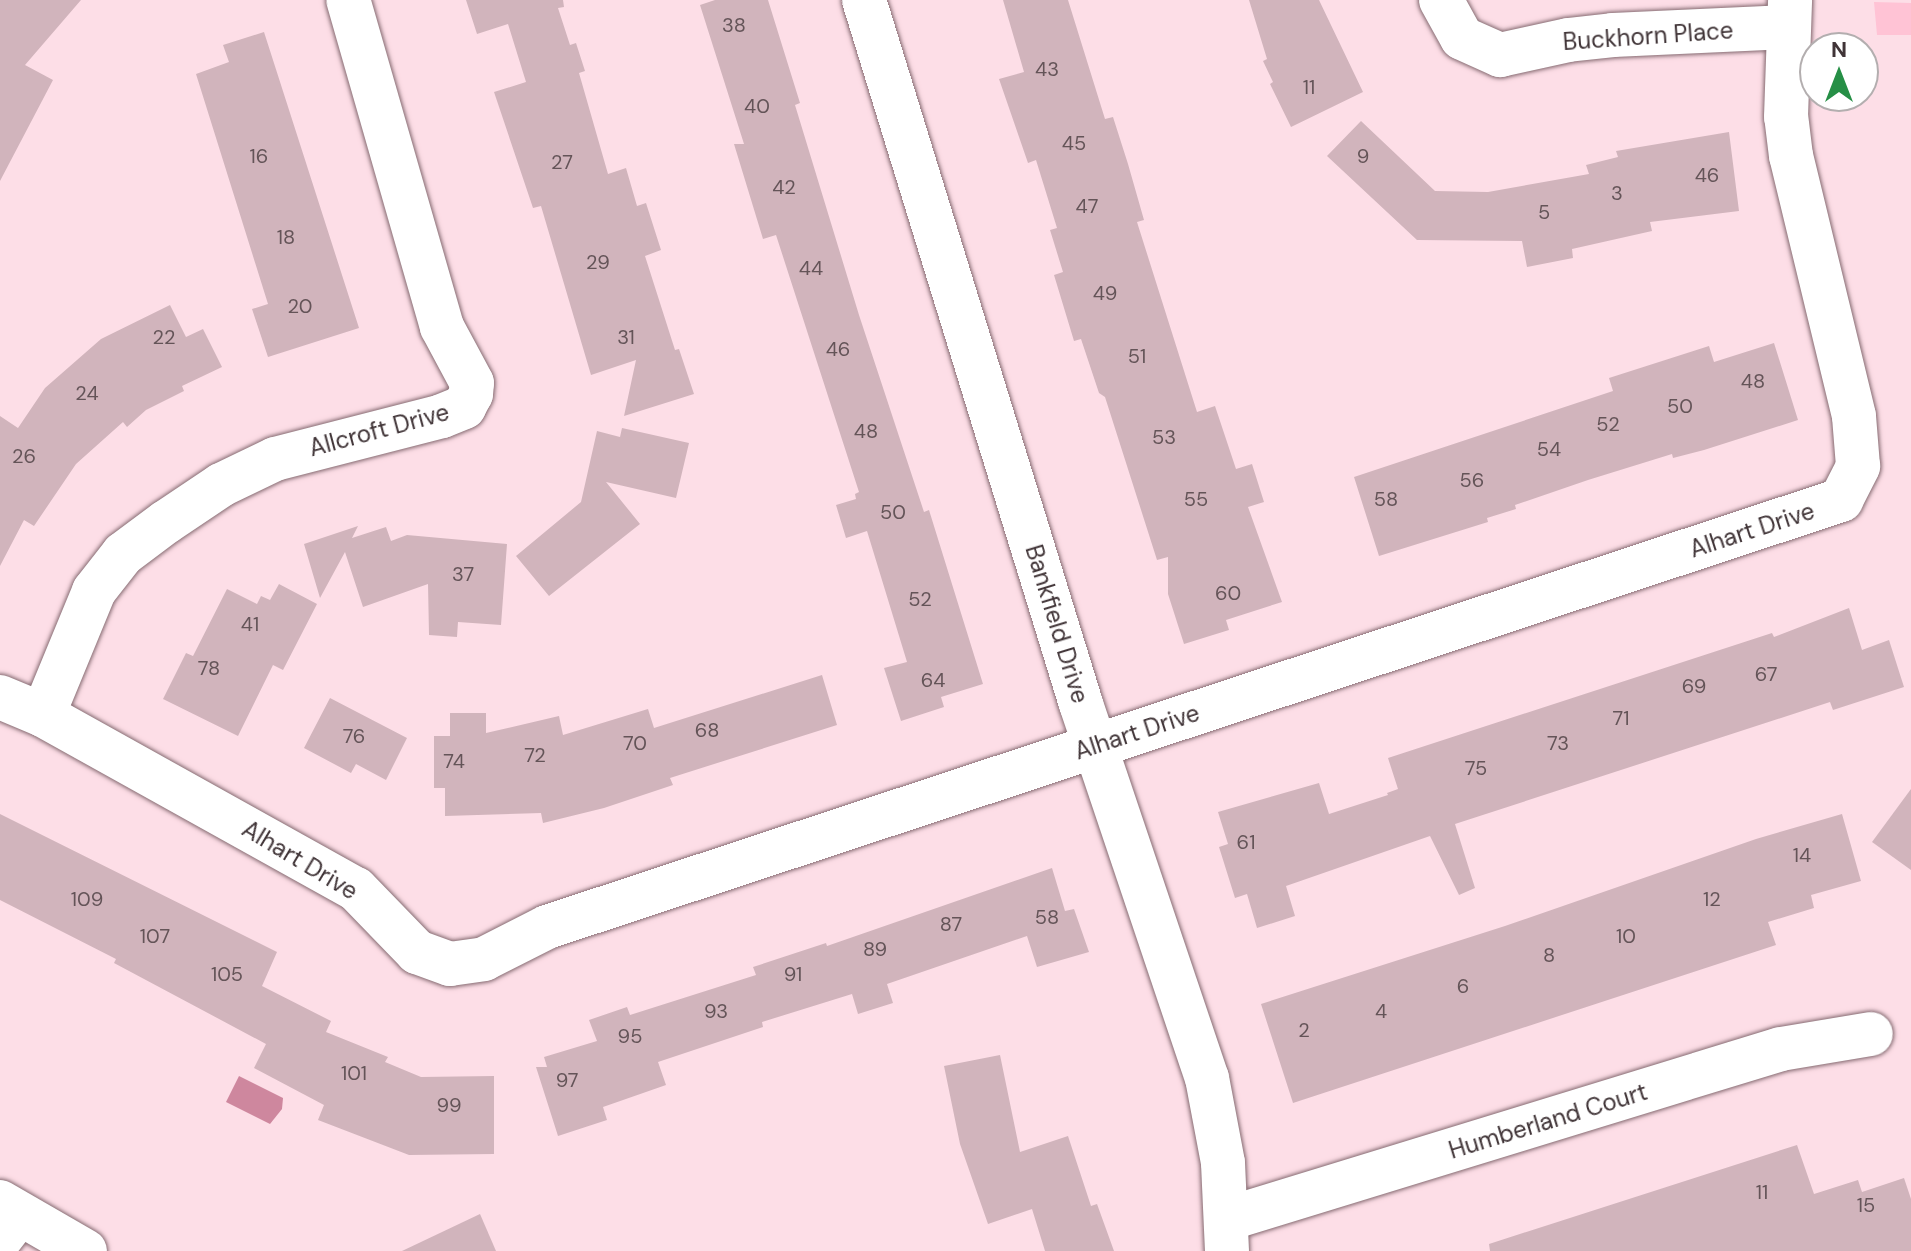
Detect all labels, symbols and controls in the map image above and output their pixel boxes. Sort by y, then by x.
house number: 38 [722,13,746,37]
street label: Buckhorn Place [1562,16,1734,56]
north arrow [1799,32,1879,112]
text: N [1831,35,1847,64]
house number: 43 [1035,57,1059,81]
house number: 11 [1303,75,1315,99]
house number: 40 [744,94,770,118]
house number: 45 [1062,131,1086,155]
house number: 16 [250,144,268,168]
house number: 9 [1357,144,1369,168]
house number: 27 [551,150,573,174]
house number: 46 [1695,163,1719,187]
house number: 42 [772,175,796,199]
house number: 3 [1611,181,1623,205]
house number: 47 [1076,194,1098,218]
house number: 5 [1538,200,1550,224]
house number: 18 [277,225,295,249]
house number: 29 [586,250,610,274]
house number: 44 [799,256,823,280]
house number: 49 [1093,281,1117,305]
house number: 20 [288,294,312,318]
house number: 22 [152,325,176,349]
house number: 31 [617,325,635,349]
house number: 46 [826,337,850,361]
house number: 51 [1128,344,1146,368]
house number: 48 [1741,369,1765,393]
house number: 24 [75,381,99,405]
house number: 50 [1667,394,1693,418]
street label: Allcroft Drive [306,397,452,463]
house number: 52 [1596,412,1620,436]
house number: 48 [854,419,878,443]
house number: 53 [1152,425,1176,449]
house number: 54 [1537,437,1561,461]
house number: 26 [12,444,36,468]
house number: 56 [1460,468,1484,492]
house number: 55 [1184,487,1208,511]
house number: 58 [1374,487,1398,511]
street label: Alhart Drive [1686,496,1818,564]
house number: 50 [880,500,906,524]
street label: Bankfield Drive [1019,541,1095,707]
house number: 37 [452,562,474,586]
house number: 60 [1215,581,1241,605]
house number: 52 [908,587,932,611]
house number: 41 [241,612,259,636]
house number: 78 [198,656,220,680]
house number: 67 [1755,662,1777,686]
house number: 64 [921,668,945,692]
house number: 69 [1682,674,1706,698]
street label: Alhart Drive [1071,698,1203,766]
house number: 71 [1613,706,1629,730]
house number: 68 [695,718,719,742]
house number: 76 [343,724,365,748]
house number: 70 [623,731,647,755]
house number: 73 [1547,731,1569,755]
house number: 72 [524,743,546,767]
house number: 74 [443,749,465,773]
house number: 75 [1465,756,1487,780]
street label: Alhart Drive [237,814,363,906]
house number: 61 [1237,830,1255,854]
house number: 14 [1793,843,1811,867]
house number: 109 [71,887,103,911]
house number: 12 [1703,887,1721,911]
house number: 58 [1035,905,1059,929]
house number: 87 [940,912,962,936]
house number: 107 [140,924,170,948]
house number: 10 [1616,924,1636,948]
house number: 89 [863,937,887,961]
house number: 8 [1543,943,1555,967]
house number: 105 [211,962,243,986]
house number: 91 [784,962,802,986]
house number: 6 [1457,974,1469,998]
house number: 93 [704,999,728,1023]
house number: 4 [1375,999,1387,1023]
house number: 2 [1298,1018,1310,1042]
house number: 95 [618,1024,642,1048]
house number: 101 [341,1061,367,1085]
house number: 97 [556,1068,578,1092]
street label: Humberland Court [1445,1077,1651,1165]
house number: 99 [436,1093,462,1117]
house number: 11 [1756,1180,1768,1204]
house number: 15 [1857,1193,1875,1217]

